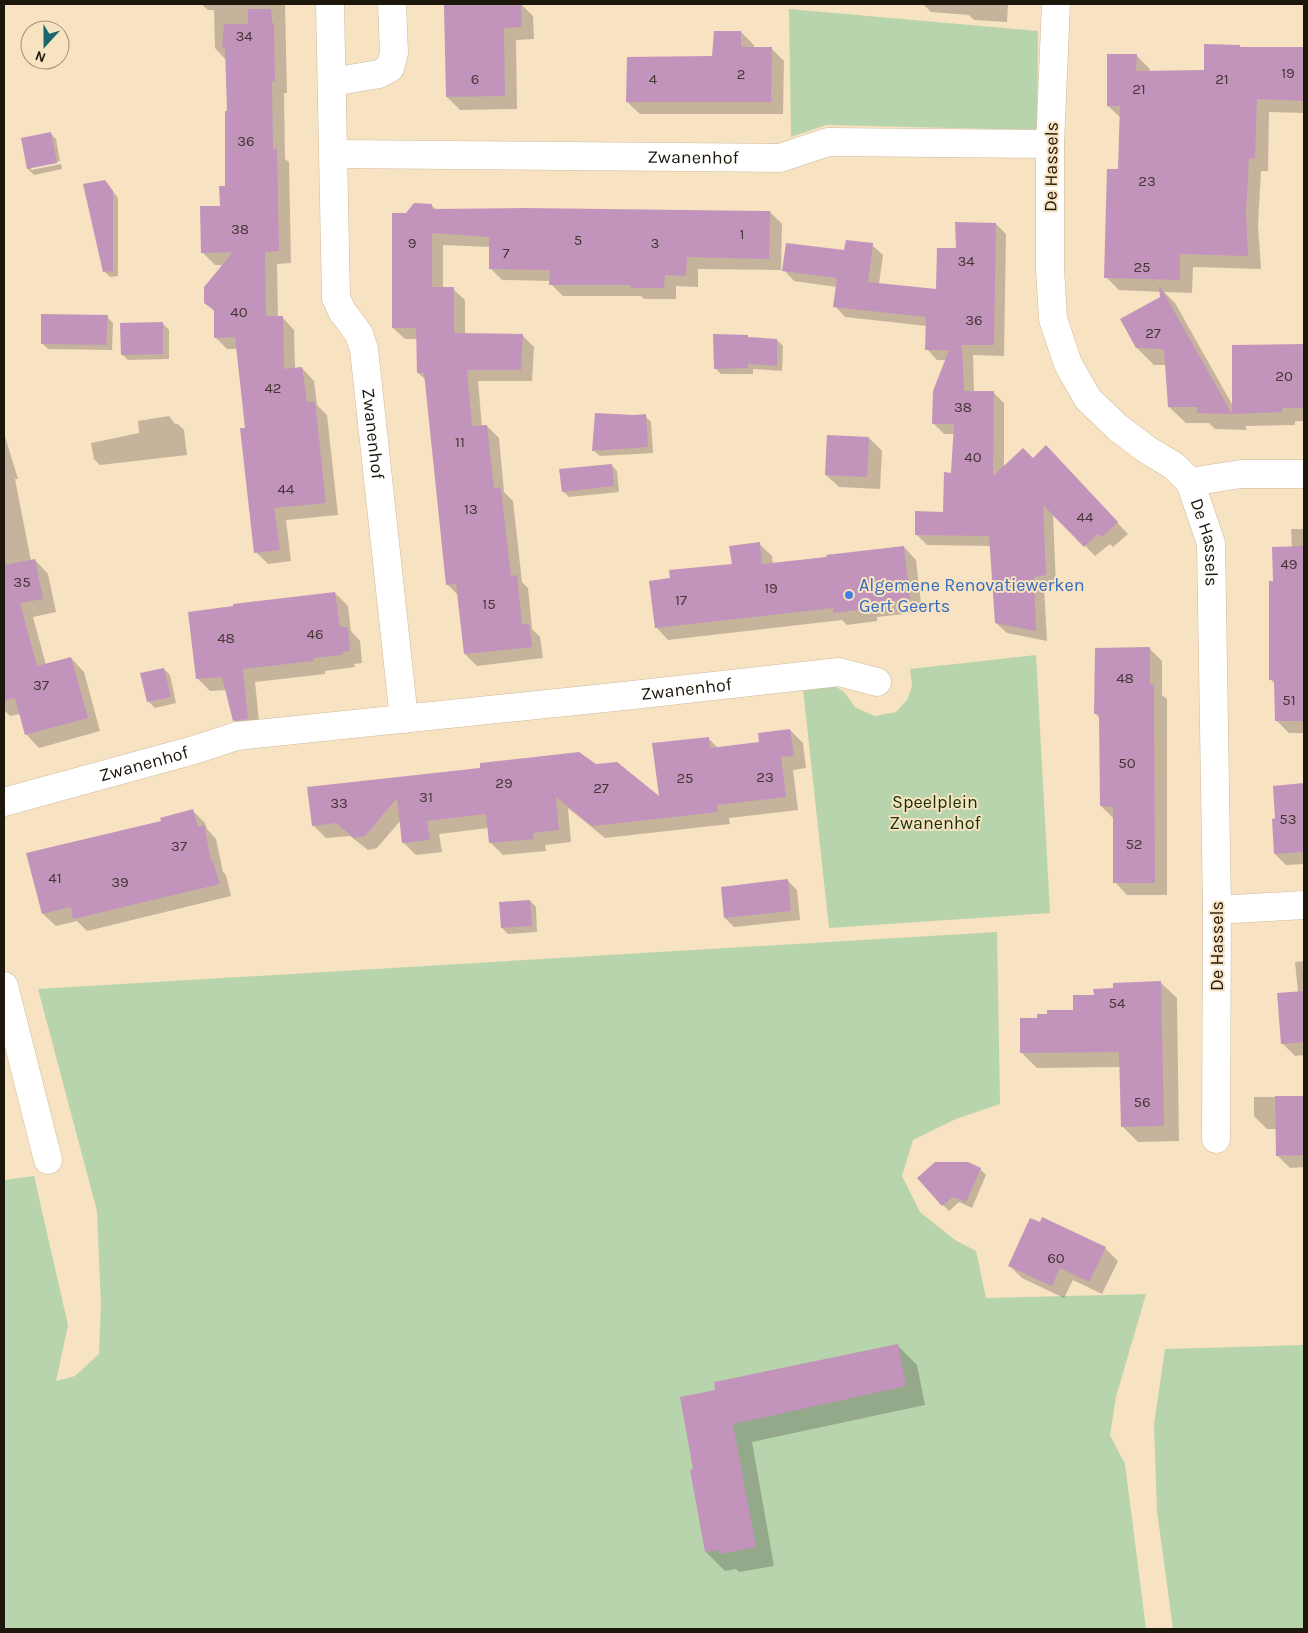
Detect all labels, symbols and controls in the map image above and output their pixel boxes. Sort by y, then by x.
north arrow [20,20,70,70]
house number: 34 [235,27,253,45]
text: N [33,47,48,66]
house number: 19 [1281,64,1295,82]
house number: 2 [737,65,745,83]
house number: 6 [471,70,479,88]
house number: 4 [649,70,658,88]
house number: 21 [1215,70,1229,88]
house number: 21 [1132,80,1146,98]
street label: De Hassels [1039,122,1063,212]
house number: 36 [237,132,255,150]
street label: Zwanenhof [647,146,740,169]
house number: 23 [1138,172,1156,190]
house number: 38 [231,220,249,238]
house number: 1 [740,225,744,243]
house number: 5 [574,231,582,249]
house number: 9 [408,234,416,252]
house number: 3 [651,234,659,252]
house number: 7 [502,244,510,262]
house number: 34 [957,252,975,270]
house number: 25 [1133,258,1151,276]
house number: 40 [230,303,248,321]
house number: 36 [965,311,983,329]
house number: 27 [1145,324,1161,342]
house number: 20 [1275,367,1293,385]
house number: 42 [264,379,282,397]
street label: Zwanenhof [357,387,389,481]
house number: 38 [954,398,972,416]
house number: 11 [455,433,465,451]
house number: 40 [964,448,982,466]
house number: 44 [278,480,295,498]
street label: De Hassels [1185,495,1223,587]
house number: 13 [464,500,478,518]
house number: 44 [1077,508,1094,526]
house number: 49 [1280,555,1298,573]
house number: 35 [13,573,31,591]
place label: Algemene Renovatiewerken Gert Geerts [859,574,1085,617]
house number: 19 [764,579,778,597]
marker: Algemene Renovatiewerken Gert Geerts [843,589,855,601]
house number: 17 [675,591,687,609]
house number: 15 [482,595,496,613]
house number: 46 [307,625,323,643]
house number: 48 [217,629,235,647]
house number: 48 [1116,669,1134,687]
street label: Zwanenhof [640,673,734,705]
house number: 37 [33,676,49,694]
house number: 51 [1282,691,1296,709]
street label: Zwanenhof [97,741,192,786]
house number: 50 [1118,754,1136,772]
house number: 23 [756,768,774,786]
house number: 25 [676,769,694,787]
house number: 29 [495,774,513,792]
house number: 27 [593,779,609,797]
house number: 31 [419,788,433,806]
park label: Speelplein Zwanenhof [889,791,982,834]
house number: 33 [330,794,348,812]
house number: 53 [1279,810,1297,828]
house number: 52 [1125,835,1143,853]
house number: 37 [171,837,187,855]
house number: 41 [48,869,62,887]
house number: 39 [111,873,129,891]
street label: De Hassels [1206,901,1228,991]
house number: 54 [1109,994,1126,1012]
house number: 56 [1133,1093,1151,1111]
house number: 60 [1047,1249,1065,1267]

